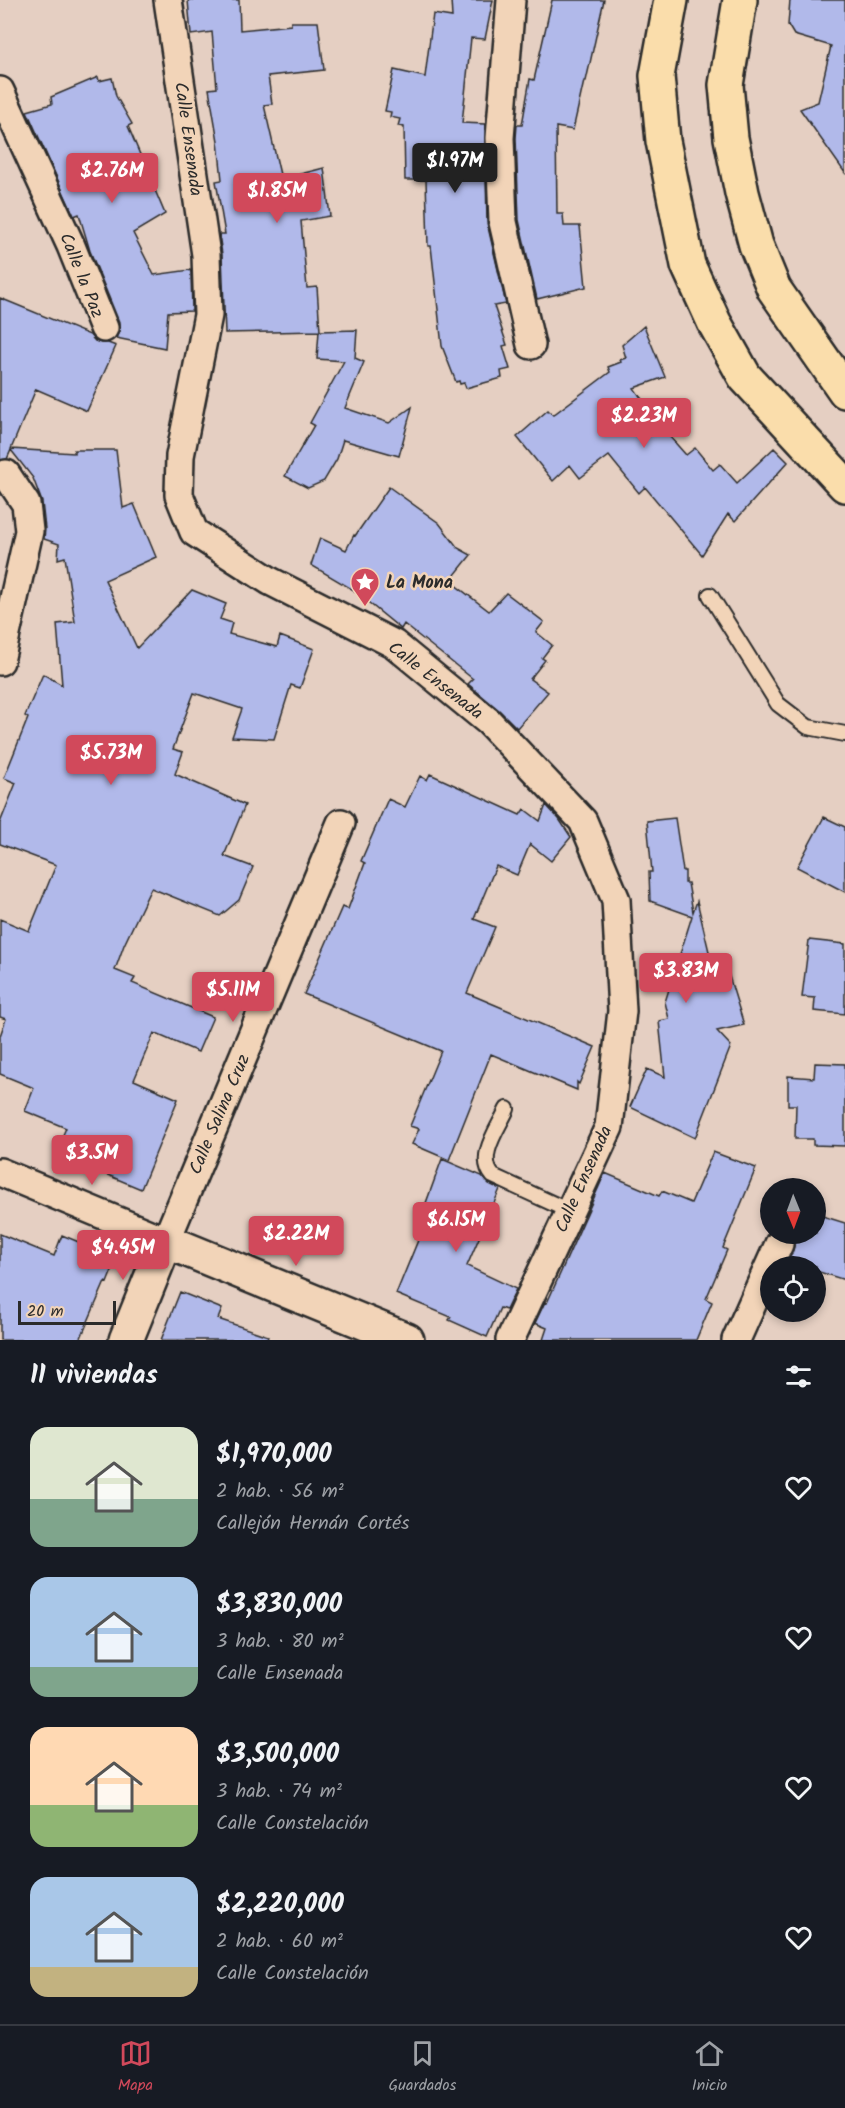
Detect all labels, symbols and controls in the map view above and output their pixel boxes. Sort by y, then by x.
street label: Calle Ensenada [165,80,210,198]
pin: $1.97M [406,143,504,194]
text: $1.97M [426,146,484,178]
pin: $2.76M [63,153,161,204]
text: $2.76M [80,156,144,188]
pin: $1.85M [228,173,326,224]
text: $1.85M [247,176,307,208]
street label: Calle la Paz [50,229,111,323]
pin: $2.23M [595,398,693,449]
text: $2.23M [611,401,677,433]
place icon: La Mona [349,566,381,608]
place label: La Mona [386,569,453,598]
street label: Calle Ensenada [381,634,489,728]
pin: $5.73M [62,735,160,786]
text: $5.73M [80,738,142,770]
pin: $3.83M [637,953,735,1004]
text: $3.83M [653,956,719,988]
pin: $5.11M [184,972,282,1023]
text: $5.11M [206,975,260,1007]
street label: Calle Salina Cruz [182,1050,259,1179]
street label: Calle Ensenada [548,1121,621,1238]
pin: $3.5M [50,1135,134,1186]
text: $3.5M [66,1138,118,1170]
north arrow [760,1178,826,1244]
map controls [760,1178,826,1322]
pin: $6.15M [407,1202,505,1253]
text: $6.15M [427,1205,485,1237]
pin: $2.22M [247,1216,345,1267]
text: $2.22M [263,1219,329,1251]
pin: $4.45M [74,1230,172,1281]
text: $4.45M [91,1233,155,1265]
button: locate [760,1256,826,1322]
scale bar [18,1298,116,1326]
text: 20 m [27,1299,63,1324]
text: 11 viviendas [30,1355,158,1397]
icon: filters [782,1360,815,1393]
text: $1,970,000 [216,1434,332,1476]
icon: home [78,1451,150,1523]
icon: heart [782,1471,815,1504]
text: 2 hab. · 56 m² [216,1476,344,1508]
text: Callejón Hernán Cortés [216,1508,409,1540]
text: $3,830,000 [216,1584,342,1626]
icon: home [78,1601,150,1673]
icon: heart [782,1621,815,1654]
text: 3 hab. · 80 m² [216,1626,344,1658]
text: Calle Ensenada [216,1658,343,1690]
text: $3,500,000 [216,1734,339,1776]
icon: home [78,1751,150,1823]
icon: heart [782,1771,815,1804]
text: 3 hab. · 74 m² [216,1776,342,1808]
text: Calle Constelación [216,1808,369,1840]
text: $2,220,000 [216,1884,344,1926]
icon: home [78,1901,150,1973]
icon: heart [782,1921,815,1954]
text: 2 hab. · 60 m² [216,1926,343,1958]
text: Calle Constelación [216,1958,369,1990]
tab: Mapa [118,2037,153,2098]
tab: Guardados [388,2037,456,2098]
tab: Inicio [692,2037,727,2098]

